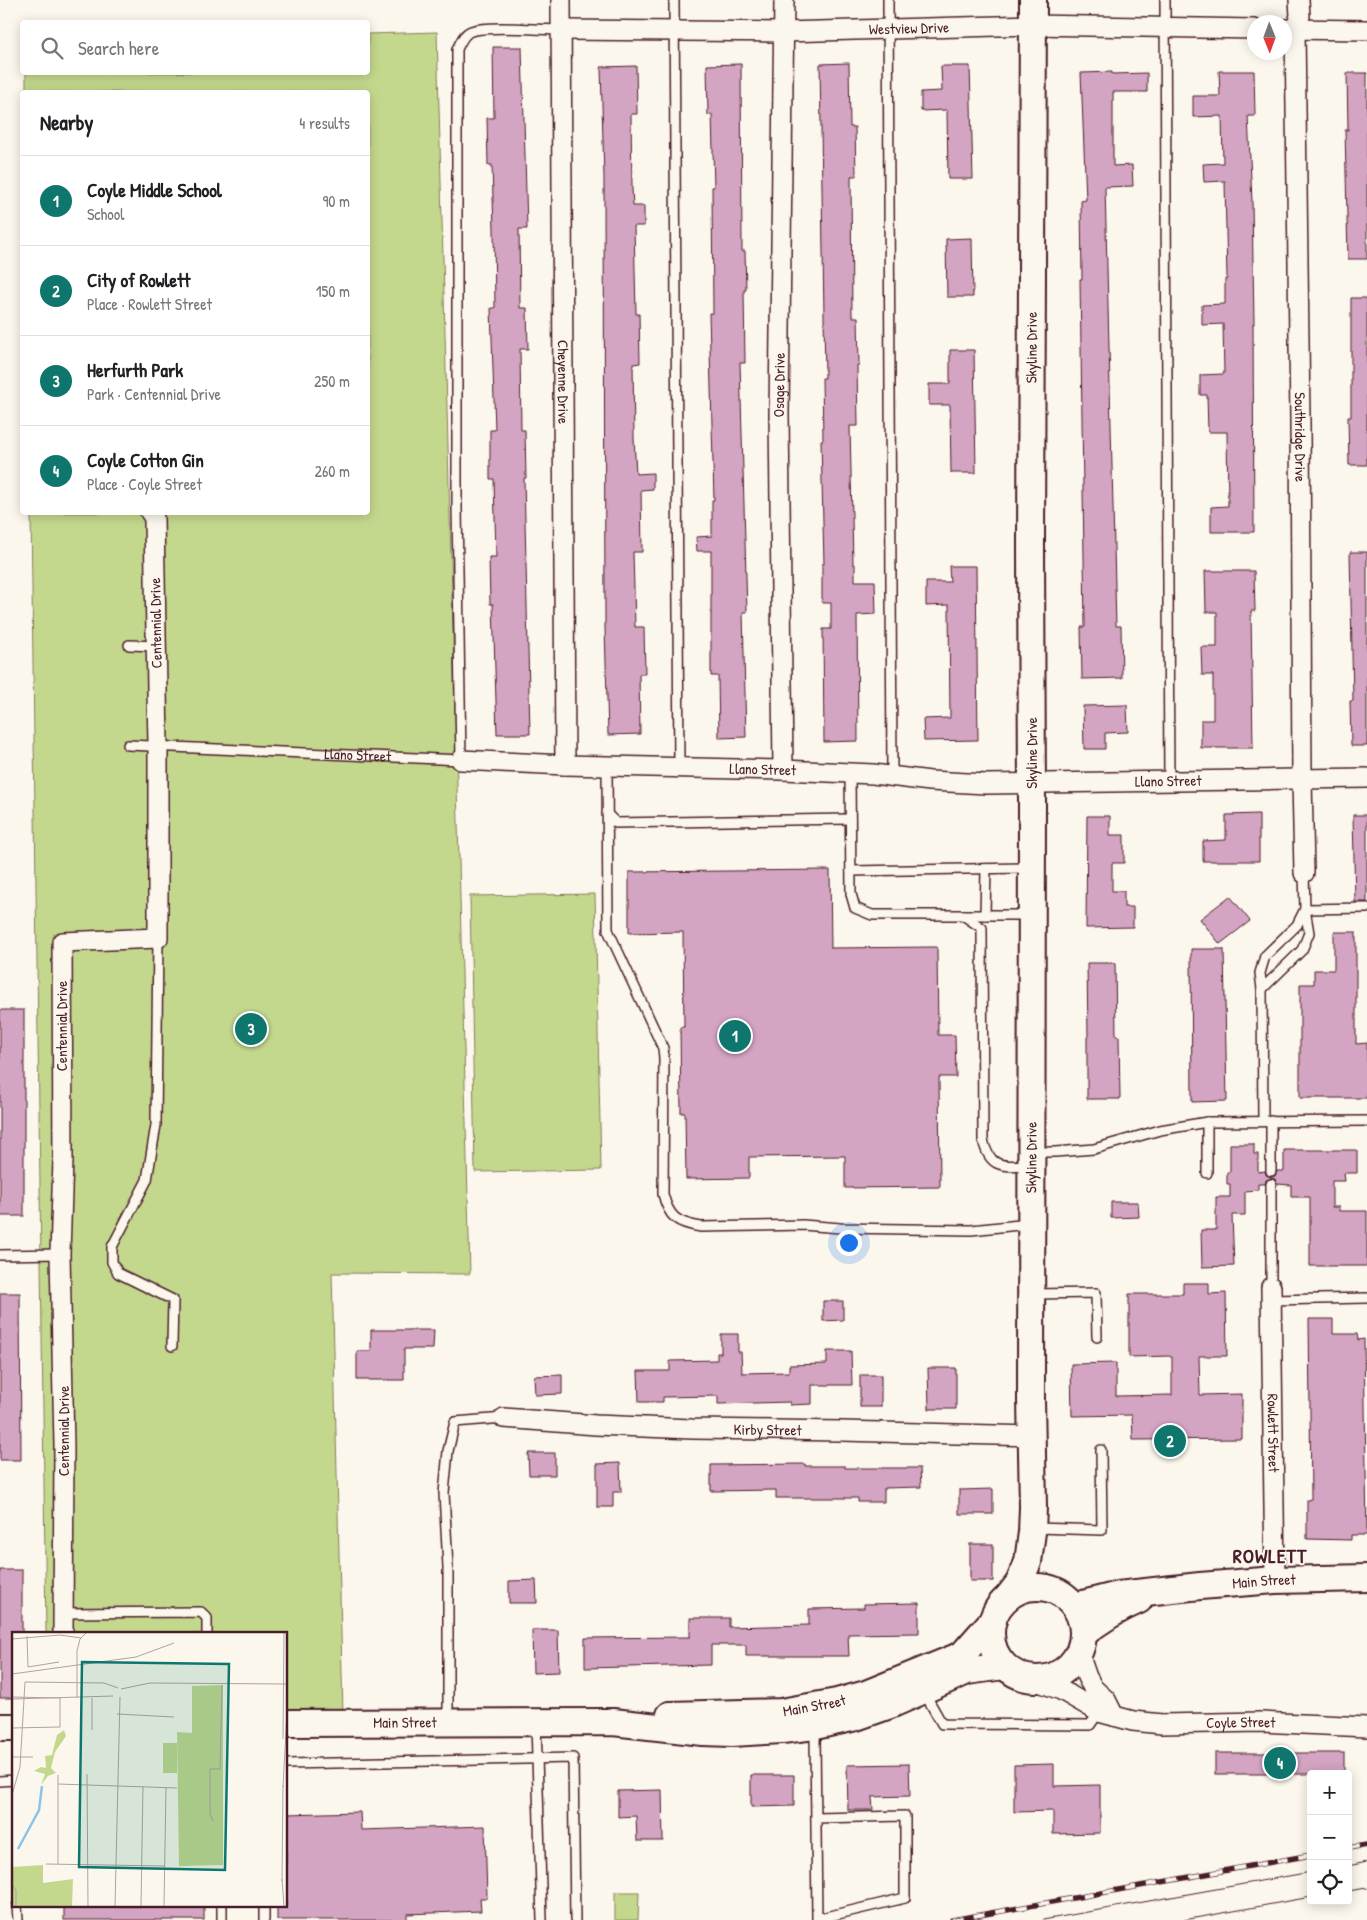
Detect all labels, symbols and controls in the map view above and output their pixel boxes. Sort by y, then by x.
north arrow [1247,15,1292,60]
street label: Westview Drive [869,16,949,40]
search box [20,20,370,75]
icon: search [38,34,66,62]
text: Search here [78,35,159,61]
text: Nearby [40,108,93,137]
text: 4 results [299,112,350,134]
text: Coyle Middle School [87,177,222,203]
text: 1 [53,190,59,212]
text: 90 m [322,190,350,212]
text: School [87,203,124,225]
text: City of Rowlett [87,267,190,293]
text: 2 [52,280,60,302]
text: 150 m [316,280,350,302]
text: Place · Rowlett Street [87,293,212,315]
street label: Skyline Drive [1021,312,1042,383]
street label: Cheyenne Drive [553,340,574,424]
street label: Osage Drive [768,353,790,417]
text: Herfurth Park [87,357,183,383]
text: 3 [52,370,60,392]
text: 250 m [314,370,350,392]
text: Park · Centennial Drive [87,383,221,405]
street label: Southridge Drive [1290,392,1311,482]
text: Coyle Cotton Gin [87,447,204,473]
text: 4 [53,460,59,482]
text: 260 m [314,460,350,482]
text: Place · Coyle Street [87,473,202,495]
street label: Centennial Drive [144,578,167,668]
street label: Skyline Drive [1021,717,1042,789]
street label: Llano Street [324,743,392,767]
street label: Llano Street [729,758,798,781]
street label: Llano Street [1135,770,1203,792]
street label: Centennial Drive [51,981,72,1071]
pin: 3 [235,1010,267,1048]
pin: 1 [719,1017,751,1055]
street label: Skyline Drive [1020,1122,1041,1193]
your location [836,1230,862,1256]
street label: Centennial Drive [53,1386,74,1476]
street label: Rowlett Street [1262,1394,1285,1473]
street label: Kirby Street [734,1419,803,1440]
pin: 2 [1154,1422,1186,1460]
district label: ROWLETT [1233,1542,1307,1569]
street label: Main Street [1231,1569,1297,1593]
inset map [12,1632,288,1908]
street label: Main Street [781,1689,849,1721]
street label: Coyle Street [1206,1711,1277,1733]
street label: Main Street [373,1712,438,1733]
pin: 4 [1264,1744,1296,1782]
map controls [1307,1770,1352,1905]
button: + [1307,1770,1352,1815]
button: − [1307,1815,1352,1860]
button: locate [1307,1860,1352,1905]

